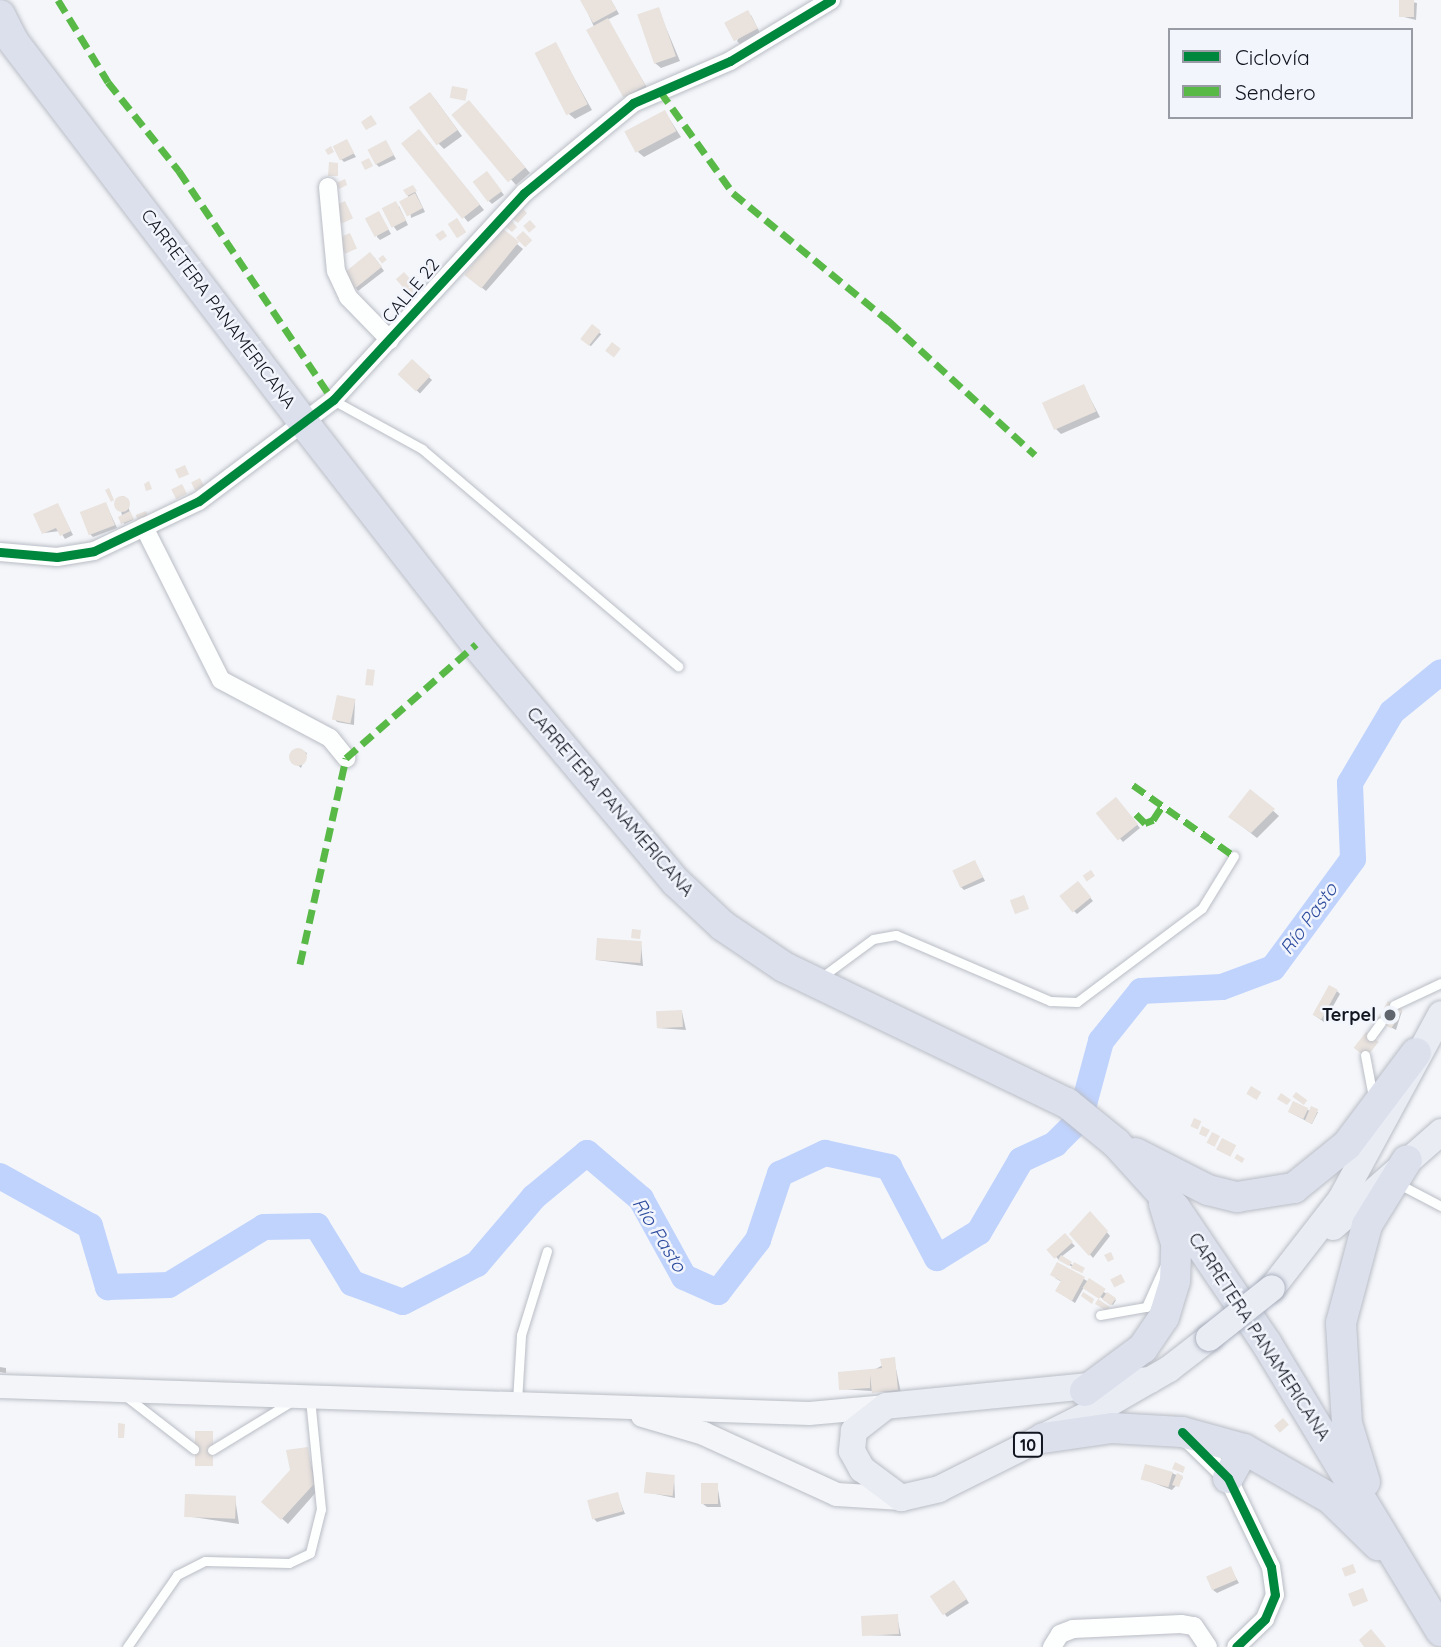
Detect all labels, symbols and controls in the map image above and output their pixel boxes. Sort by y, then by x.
legend [1168,28,1413,119]
text: Ciclovía [1235,44,1310,70]
text: Sendero [1235,79,1316,105]
street label: CARRETERA PANAMERICANA [136,205,300,413]
street label: CALLE 22 [378,254,444,328]
street label: CARRETERA PANAMERICANA [522,703,698,901]
water label: Río Pasto [1275,879,1343,959]
place label: Terpel [1322,1004,1376,1026]
marker: Terpel [1382,1007,1398,1023]
water label: Río Pasto [627,1194,691,1276]
street label: CARRETERA PANAMERICANA [1184,1229,1334,1445]
road number: 10 [1012,1432,1044,1457]

